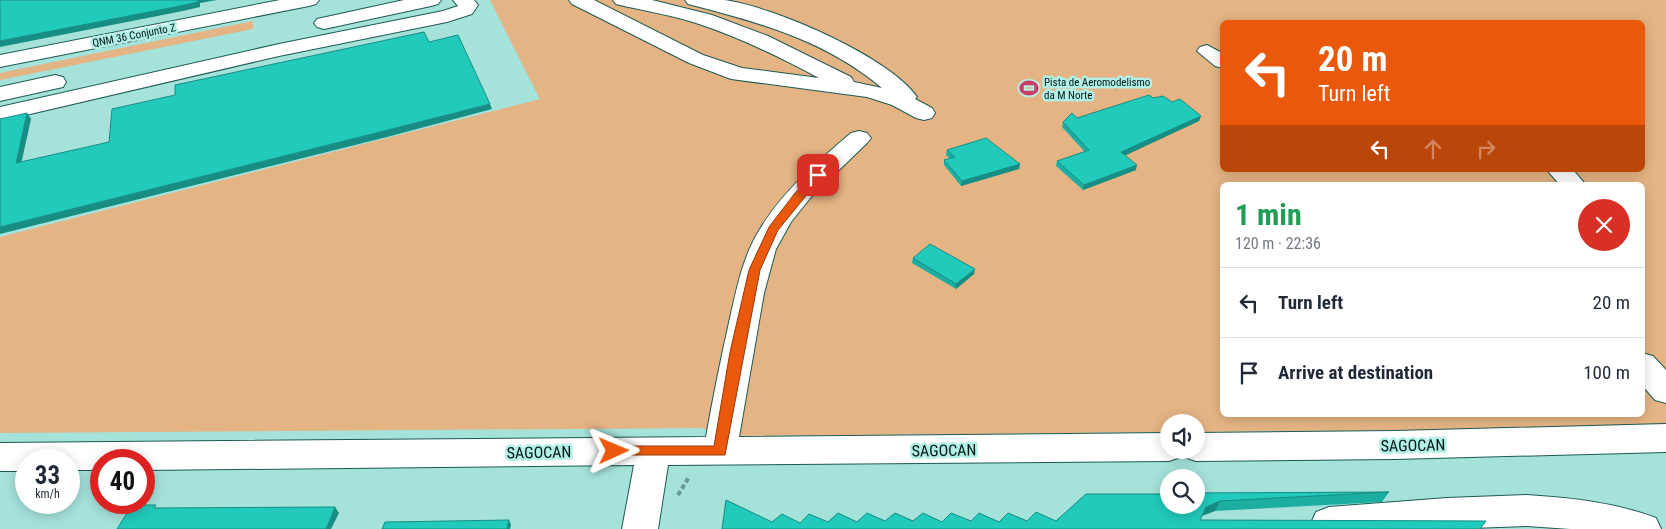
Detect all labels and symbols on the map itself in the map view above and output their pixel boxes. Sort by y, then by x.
street label: QNM 36 Conjunto Z [91,21,177,50]
place label: Pista de Aeromodelismo da M Norte [1044,76,1151,102]
sports icon: Pista de Aeromodelismo da M Norte [1018,77,1040,99]
pin [797,154,839,196]
position arrow [587,424,639,476]
street label: SAGOCAN [1380,435,1446,456]
street label: SAGOCAN [911,440,977,461]
street label: SAGOCAN [506,442,572,463]
speed limit sign: 40 [90,449,155,514]

